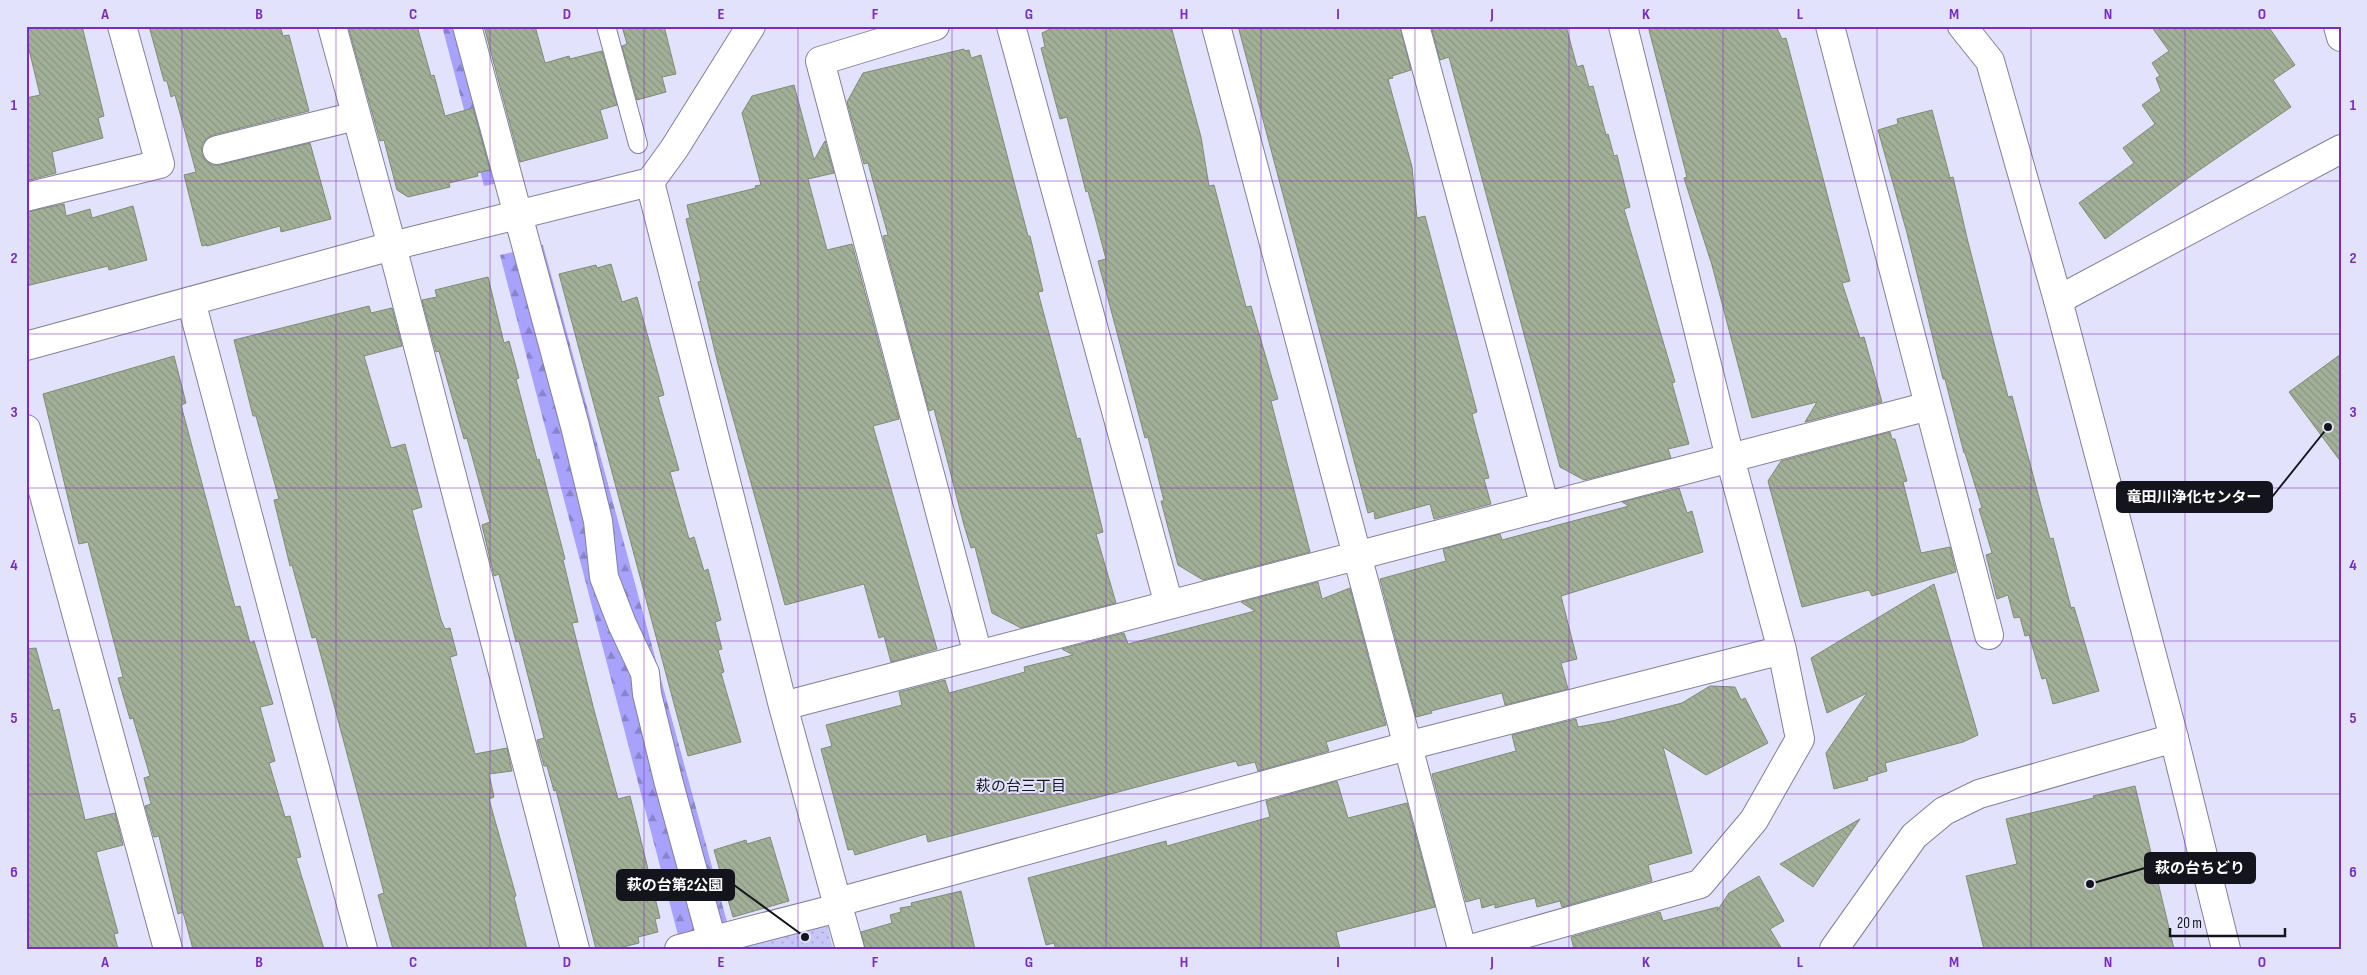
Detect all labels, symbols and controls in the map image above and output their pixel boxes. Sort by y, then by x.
text: A [100,5,109,24]
text: B [255,5,263,24]
text: C [409,5,417,24]
text: D [563,5,571,24]
text: E [718,5,725,24]
text: F [872,5,879,24]
text: G [1025,5,1033,24]
text: H [1180,5,1188,24]
text: I [1336,5,1340,24]
text: J [1489,5,1494,24]
text: K [1642,5,1650,24]
text: L [1797,5,1804,24]
text: M [1949,5,1959,24]
text: N [2104,5,2112,24]
text: O [2258,5,2266,24]
text: 1 [11,96,18,115]
text: 1 [2350,96,2357,115]
text: 2 [10,249,18,268]
text: 2 [2349,249,2357,268]
text: 3 [10,403,18,422]
text: 3 [2349,403,2357,422]
callout: 竜田川浄化センター [2117,482,2272,512]
text: 竜田川浄化センター [2126,488,2262,507]
text: 4 [10,556,18,575]
text: 4 [2349,556,2357,575]
text: 5 [10,709,18,728]
text: 5 [2349,709,2357,728]
district label: 萩の台三丁目 [976,777,1066,796]
callout: 萩の台ちどり [2145,853,2255,883]
text: 萩の台ちどり [2155,859,2245,878]
text: 6 [10,863,18,882]
text: 6 [2349,863,2357,882]
callout: 萩の台第2公園 [617,870,734,900]
text: 萩の台第2公園 [627,876,723,895]
scale bar [2170,905,2284,937]
text: 20 m [2177,914,2202,933]
text: A [100,953,109,972]
text: B [255,953,263,972]
text: C [409,953,417,972]
text: D [563,953,571,972]
text: E [718,953,725,972]
text: F [872,953,879,972]
text: G [1025,953,1033,972]
text: H [1180,953,1188,972]
text: I [1336,953,1340,972]
text: J [1489,953,1494,972]
text: K [1642,953,1650,972]
text: L [1797,953,1804,972]
text: M [1949,953,1959,972]
text: N [2104,953,2112,972]
text: O [2258,953,2266,972]

